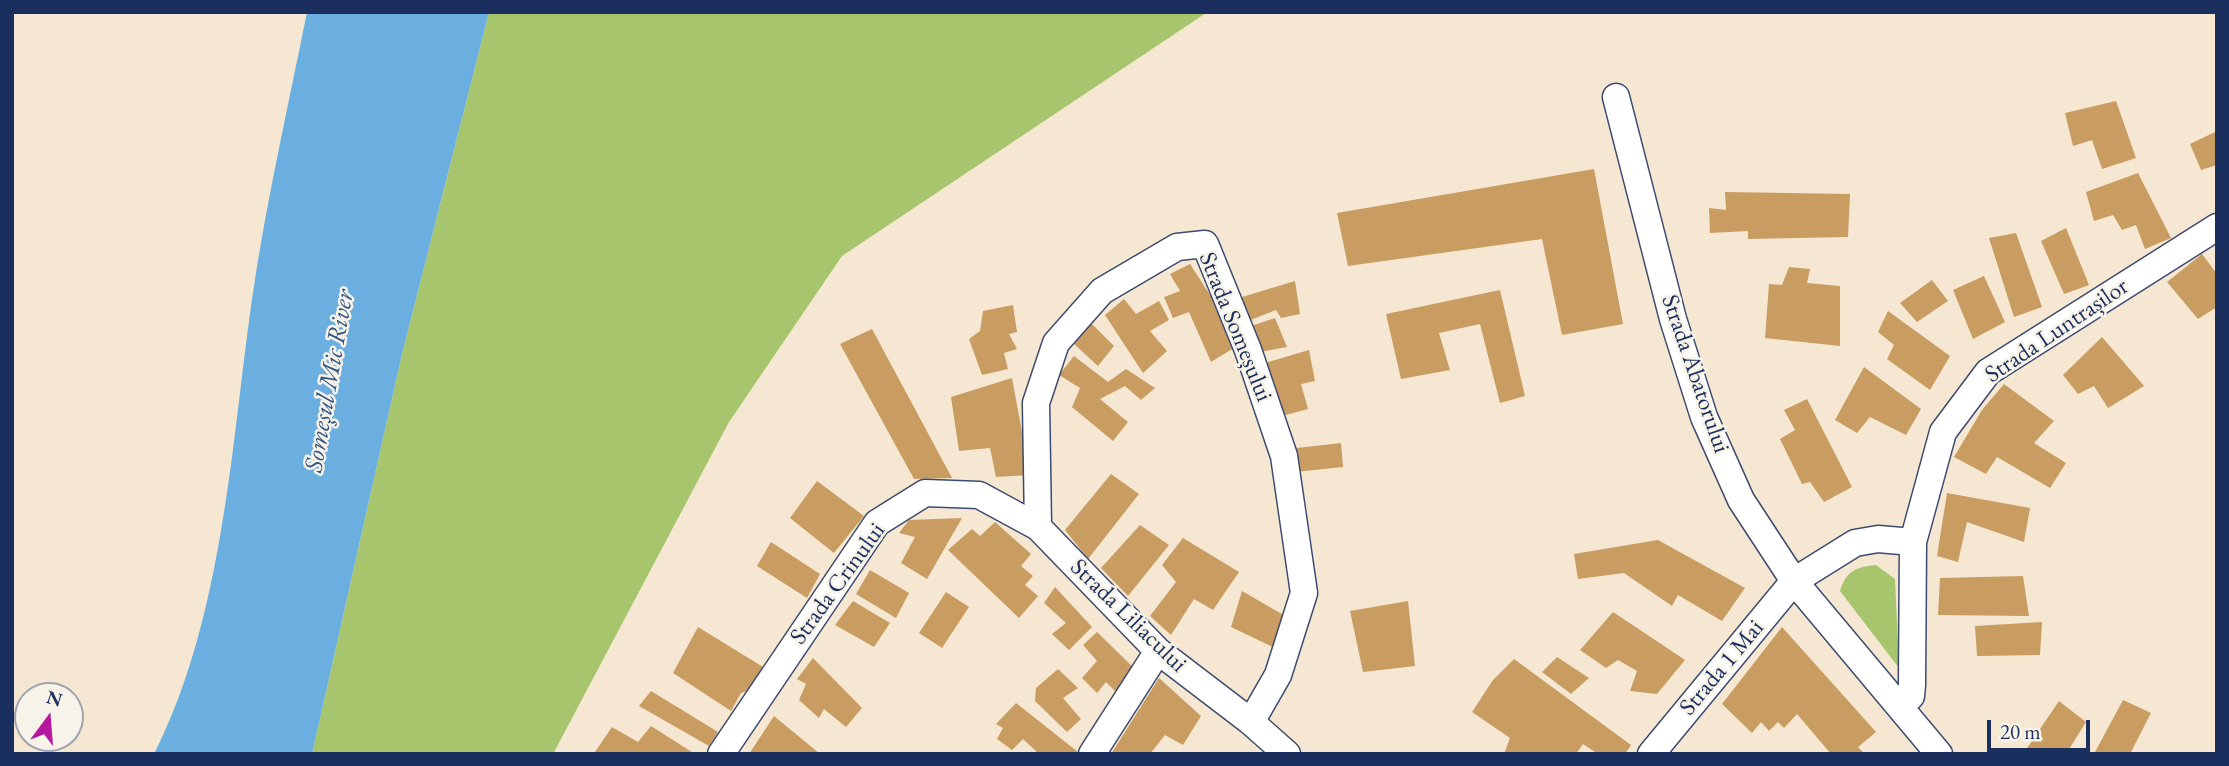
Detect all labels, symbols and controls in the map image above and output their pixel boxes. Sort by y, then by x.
street label: Strada Someșului [1192,248,1278,406]
street label: Strada Luntrașilor [1980,272,2134,390]
water label: Someşul Mic River [299,287,361,475]
street label: Strada Abatorului [1654,291,1736,457]
street label: Strada Crinului [784,518,892,650]
street label: Strada Liliacului [1064,553,1192,679]
street label: Strada 1 Mai [1674,614,1770,722]
north arrow [14,682,84,752]
text: N [44,684,65,712]
scale bar [1991,706,2094,750]
text: 20 m [2000,718,2041,745]

